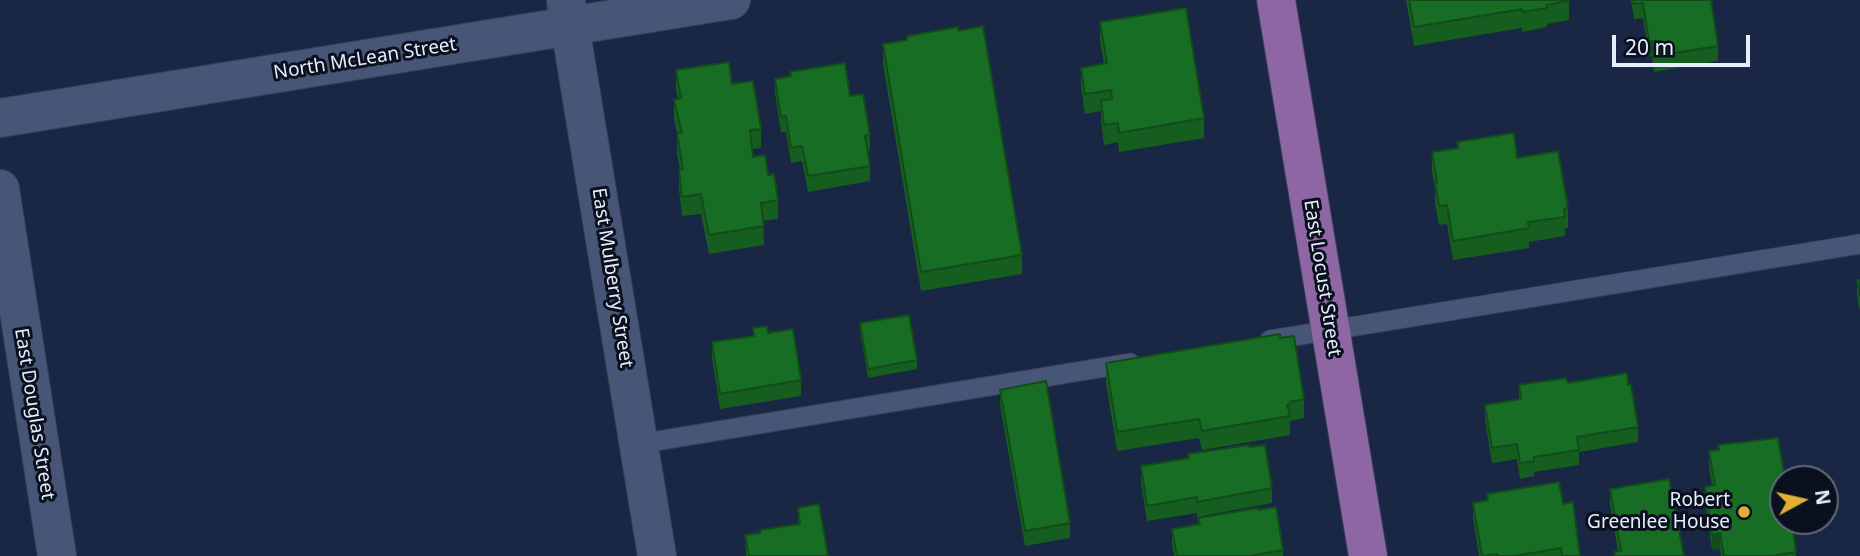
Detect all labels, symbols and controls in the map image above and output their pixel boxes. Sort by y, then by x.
scale bar [1615,21,1753,65]
street label: North McLean Street [272,33,458,85]
text: 20 m [1625,33,1674,61]
street label: East Mulberry Street [587,186,637,370]
street label: East Locust Street [1298,198,1346,358]
street label: East Douglas Street [9,327,59,501]
north arrow [1769,465,1839,535]
text: N [1809,488,1837,507]
place label: Robert Greenlee House [1587,490,1730,534]
marker: Robert Greenlee House [1736,504,1752,520]

